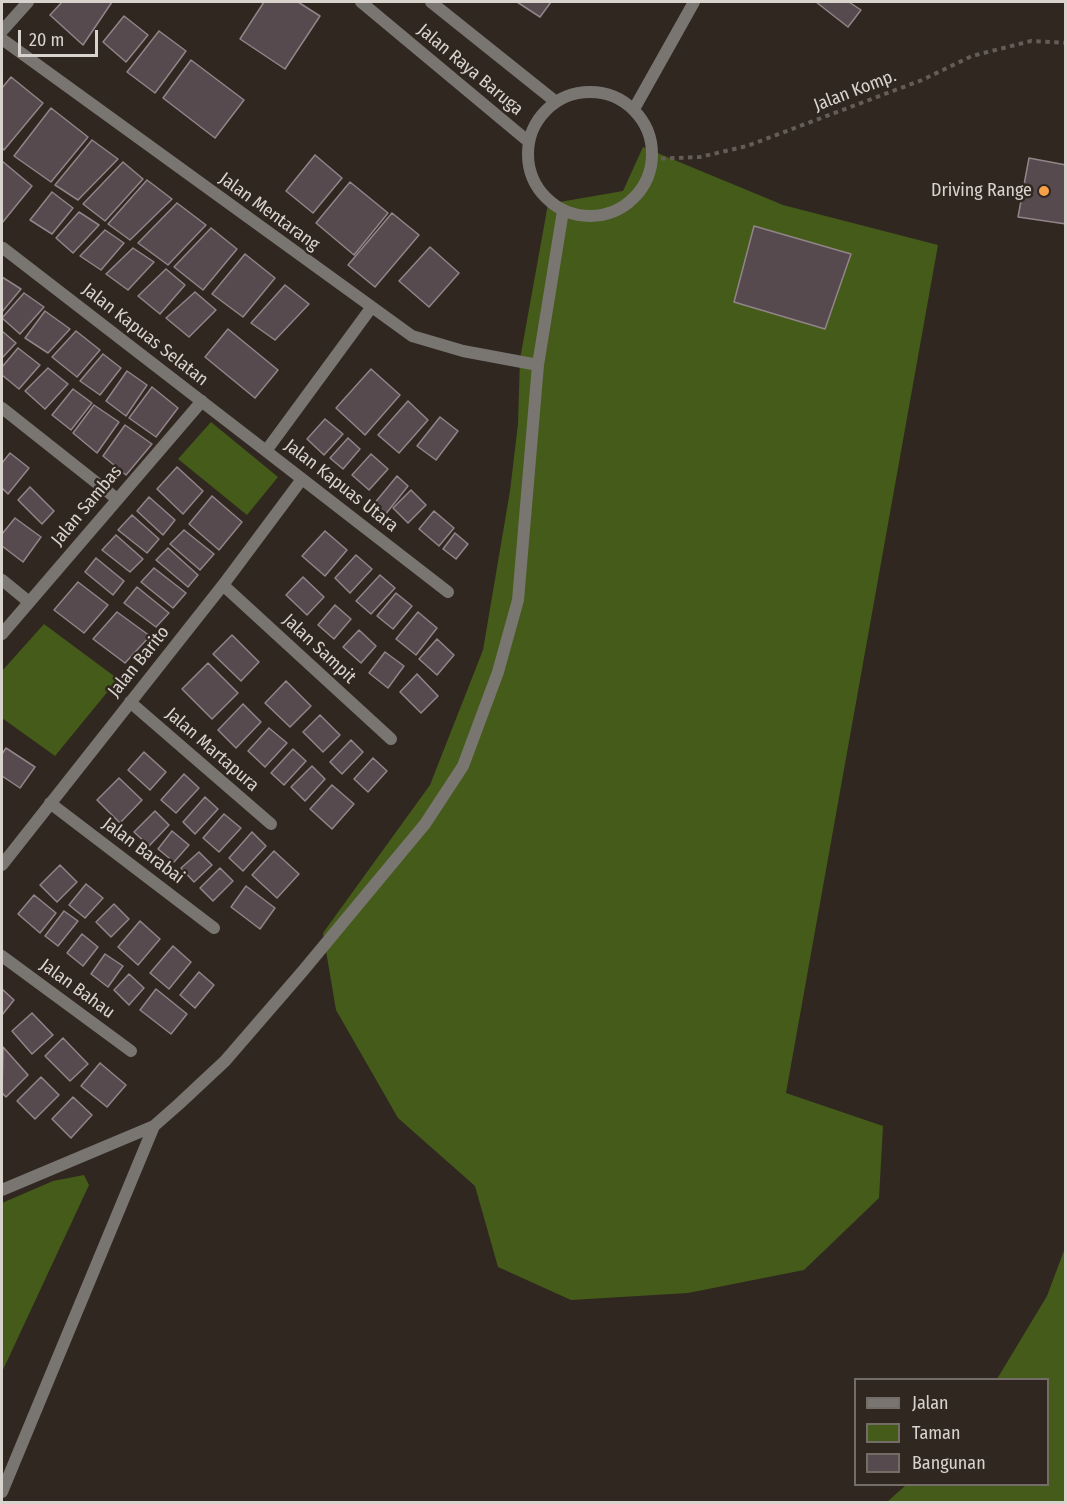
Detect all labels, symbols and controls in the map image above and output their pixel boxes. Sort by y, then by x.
scale bar [21,18,100,56]
street label: Jalan Raya Baruga [413,20,527,120]
text: 20 m [29,29,64,51]
street label: Jalan Komp. [811,65,899,117]
street label: Jalan Mentarang [215,168,323,256]
place label: Driving Range [931,180,1032,202]
marker: Driving Range [1037,184,1051,198]
street label: Jalan Kapuas Selatan [78,279,212,391]
street label: Jalan Kapuas Utara [280,435,402,537]
street label: Jalan Sambas [47,461,127,551]
street label: Jalan Sampit [278,610,360,688]
street label: Jalan Barito [104,622,174,702]
street label: Jalan Martapura [161,704,263,796]
street label: Jalan Barabai [98,813,188,889]
street label: Jalan Bahau [35,955,119,1023]
legend [854,1378,1049,1486]
text: Jalan [912,1392,949,1414]
text: Taman [912,1422,960,1444]
text: Bangunan [912,1452,986,1474]

